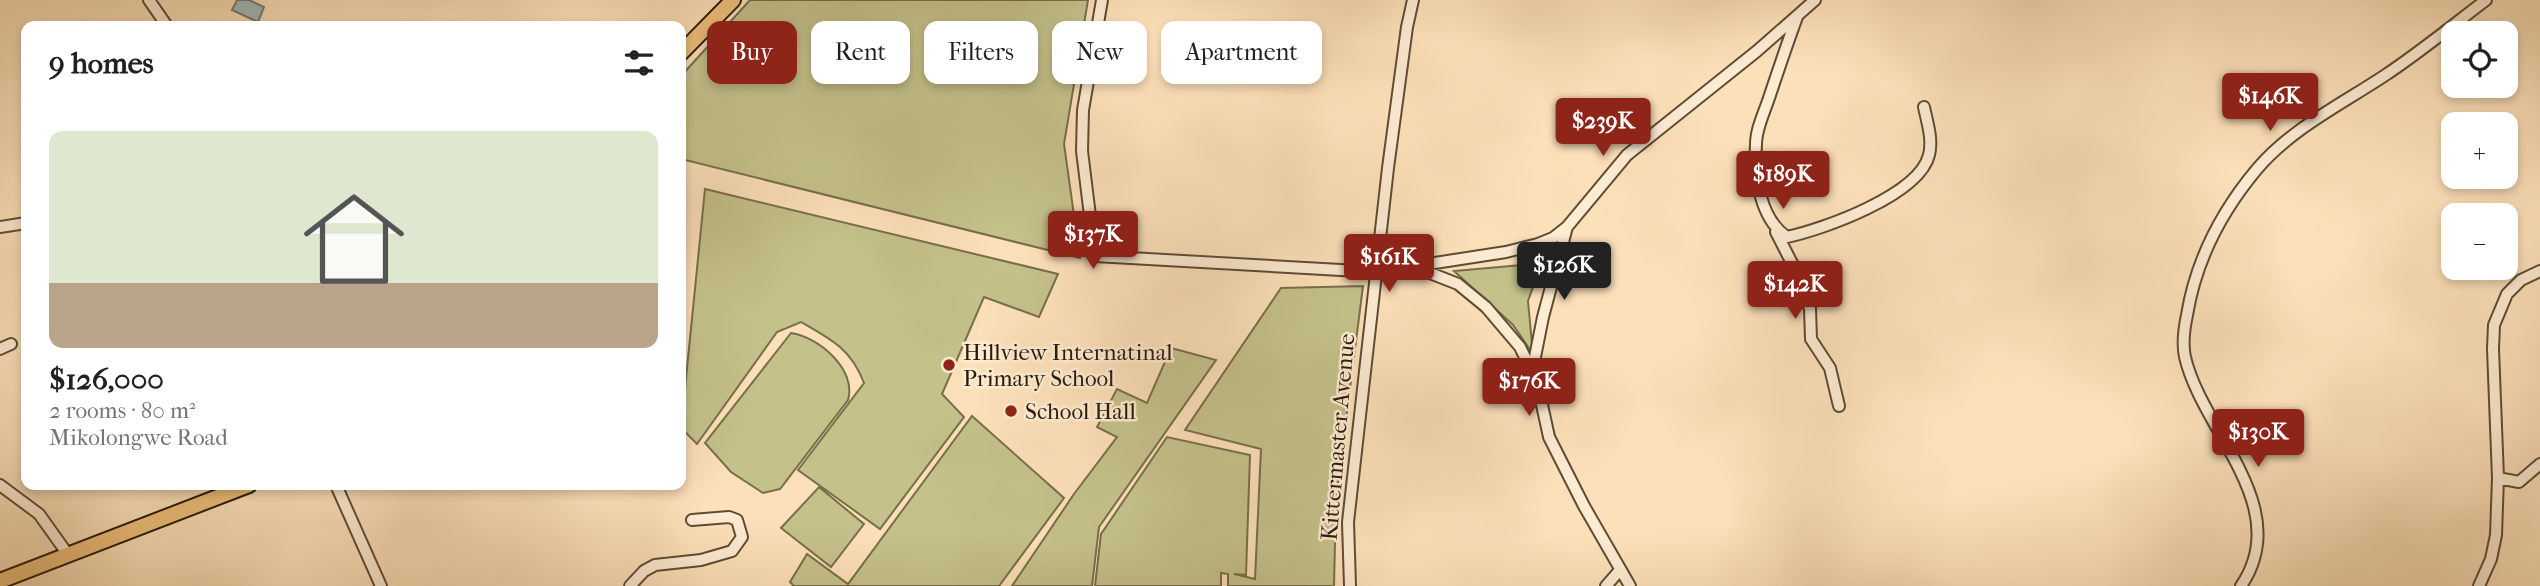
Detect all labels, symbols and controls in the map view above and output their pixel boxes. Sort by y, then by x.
chip: Buy [707,21,797,84]
chip: Rent [811,21,910,84]
chip: Filters [924,21,1038,84]
chip: New [1052,21,1147,84]
chip: Apartment [1161,21,1322,84]
map controls [2441,21,2518,280]
button: locate [2441,21,2518,98]
icon: filters [620,44,658,82]
text: 9 homes [49,46,154,81]
pin: $146K [2221,74,2319,133]
text: $146K [2238,82,2302,109]
pin: $239K [1554,99,1652,158]
text: $239K [1572,107,1634,134]
button: + [2441,112,2518,189]
pin: $189K [1734,152,1832,211]
text: $189K [1752,160,1814,187]
icon: home [291,176,417,302]
button: − [2441,203,2518,280]
pin: $137K [1044,212,1142,271]
text: $137K [1064,220,1122,247]
pin: $161K [1340,234,1438,294]
text: $161K [1360,243,1418,270]
pin: $126K [1515,243,1613,302]
text: $126K [1533,251,1595,278]
pin: $142K [1746,262,1844,321]
text: $142K [1764,270,1827,297]
street label: Kittermaster Avenue [1315,332,1361,542]
place label: Hillview Internatinal Primary School [963,339,1173,392]
marker: Hillview Internatinal Primary School [941,357,957,373]
pin: $176K [1480,358,1578,418]
text: $126,000 [49,362,164,397]
text: $176K [1498,367,1560,394]
text: 2 rooms · 80 m² [49,397,196,424]
place label: School Hall [1025,398,1136,425]
marker: School Hall [1003,403,1019,419]
pin: $130K [2209,410,2307,469]
text: $130K [2228,418,2288,445]
text: Mikolongwe Road [49,424,228,451]

